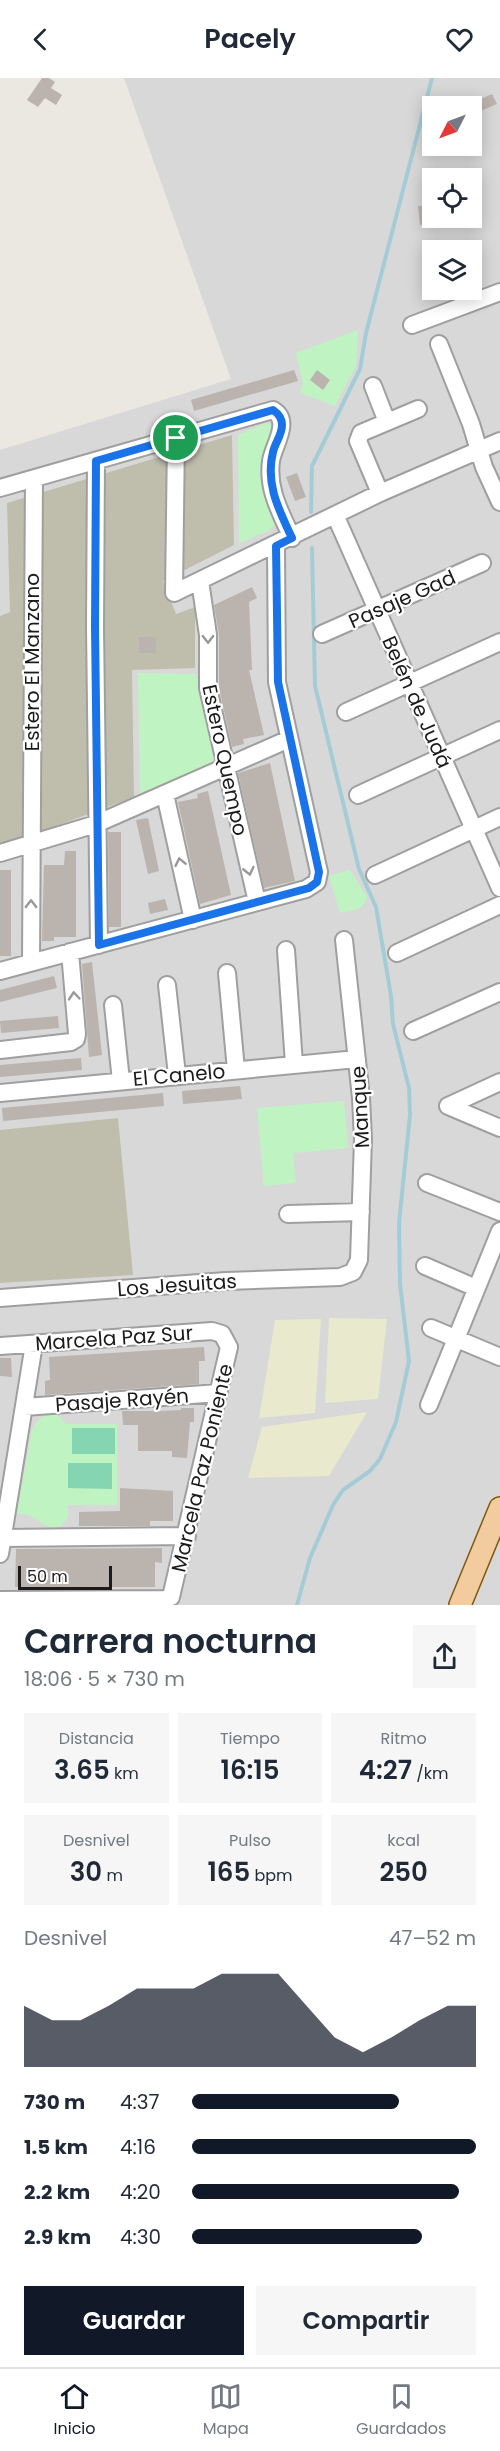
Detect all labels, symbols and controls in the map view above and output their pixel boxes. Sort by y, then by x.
text: Pacely [204,20,296,57]
icon: back [24,23,57,56]
icon: heart [443,23,476,56]
north arrow [422,96,482,156]
map controls [422,96,482,300]
button: locate [422,168,482,228]
button: layers [422,240,482,300]
pin [150,412,201,463]
icon: arrive [159,421,192,454]
street label: Pasaje Gad [344,563,460,635]
street label: Estero El Manzano [18,573,46,751]
street label: Belén de Judá [375,632,459,772]
one-way arrow [202,634,214,643]
street label: Estero Quempo [195,682,255,838]
one-way arrow [174,858,187,868]
one-way arrow [242,866,255,876]
one-way arrow [25,899,37,908]
one-way arrow [68,991,81,1000]
street label: El Canelo [132,1057,226,1093]
street label: Manque [344,1065,376,1149]
street label: Los Jesuitas [116,1267,238,1303]
street label: Marcela Paz Sur [34,1319,194,1357]
street label: Marcela Paz Poniente [164,1361,240,1575]
street label: Pasaje Rayén [54,1381,190,1419]
scale bar [18,1563,112,1590]
text: 50 m [27,1565,68,1588]
text: Carrera nocturna [24,1618,317,1665]
button: share [413,1625,476,1688]
text: 18:06 · 5 × 730 m [24,1665,185,1693]
text: Distancia [59,1727,134,1750]
text: Tiempo [220,1727,280,1750]
text: Ritmo [381,1727,427,1750]
text: 3.65 [54,1752,110,1788]
text: 16:15 [220,1752,280,1788]
text: 4:27 [359,1752,412,1788]
text: km [110,1762,139,1785]
text: /km [412,1762,449,1785]
text: Desnivel [63,1829,130,1852]
text: Pulso [229,1829,271,1852]
text: kcal [387,1829,420,1852]
text: 30 [70,1854,102,1890]
text: 165 [207,1854,250,1890]
text: 250 [379,1854,428,1890]
text: m [102,1864,123,1887]
text: bpm [250,1864,293,1887]
text: Desnivel [24,1924,107,1952]
text: 47–52 m [389,1924,476,1952]
text: 730 m [24,2088,85,2116]
text: 4:37 [120,2088,160,2116]
text: 1.5 km [24,2133,88,2161]
text: 4:16 [120,2133,156,2161]
text: 2.2 km [24,2178,90,2206]
text: 4:20 [120,2178,161,2206]
text: 2.9 km [24,2223,91,2251]
text: 4:30 [120,2223,161,2251]
button: Guardar [24,2286,244,2355]
button: Compartir [256,2286,476,2355]
tab: Inicio [54,2380,96,2441]
tab: Mapa [203,2380,249,2441]
tab: Guardados [356,2380,446,2441]

